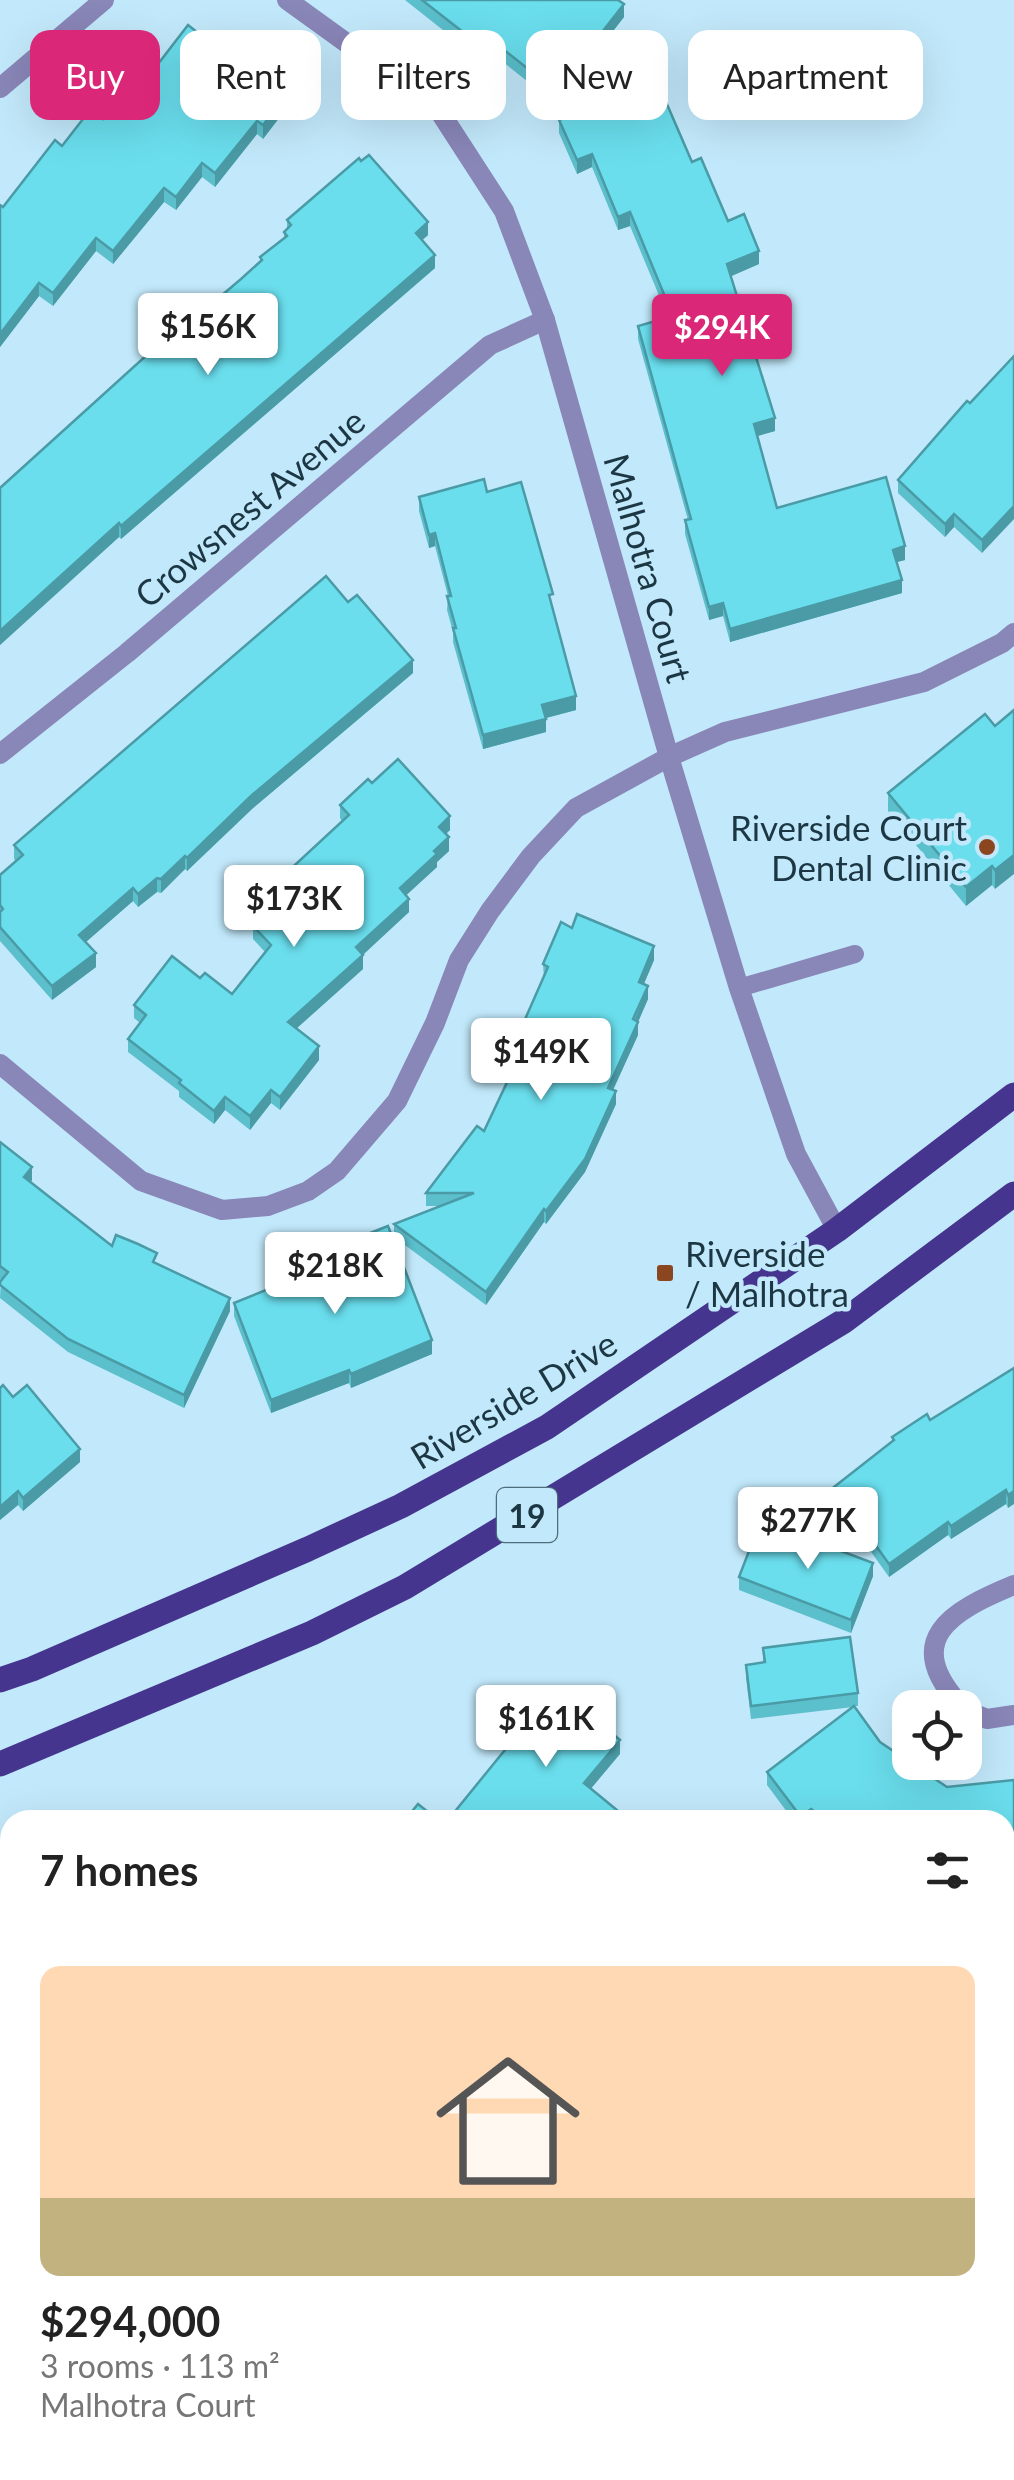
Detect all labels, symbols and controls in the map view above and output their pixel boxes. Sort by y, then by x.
chip: Buy [30,30,160,120]
chip: Rent [180,30,321,120]
chip: Filters [341,30,506,120]
chip: New [526,30,668,120]
chip: Apartment [688,30,923,120]
pin: $156K [138,293,278,378]
pin: $294K [652,294,792,379]
text: $156K [160,306,256,345]
text: $294K [674,307,770,346]
street label: Crowsnest Avenue [126,399,372,615]
street label: Malhotra Court [596,449,702,688]
place label: Riverside Court Dental Clinic [730,806,967,888]
marker: Riverside Court Dental Clinic [976,836,998,858]
pin: $173K [224,865,364,950]
text: $173K [246,878,342,917]
pin: $149K [471,1018,611,1103]
text: $149K [493,1031,589,1070]
pin: $218K [265,1232,405,1317]
place label: Riverside / Malhotra [685,1232,849,1314]
text: $218K [287,1245,383,1284]
marker: Riverside / Malhotra [654,1262,676,1284]
street label: Riverside Drive [402,1321,624,1477]
pin: $277K [738,1487,878,1572]
road number: 19 [497,1488,557,1542]
text: $277K [760,1500,856,1539]
pin: $161K [476,1685,616,1770]
map controls [892,1690,982,1780]
button: locate [892,1690,982,1780]
text: $161K [498,1698,594,1737]
icon: filters [920,1843,975,1898]
text: 7 homes [40,1845,198,1895]
icon: home [418,2031,598,2211]
text: $294,000 [40,2296,220,2346]
text: 3 rooms · 113 m² [40,2346,280,2385]
text: Malhotra Court [40,2385,256,2424]

